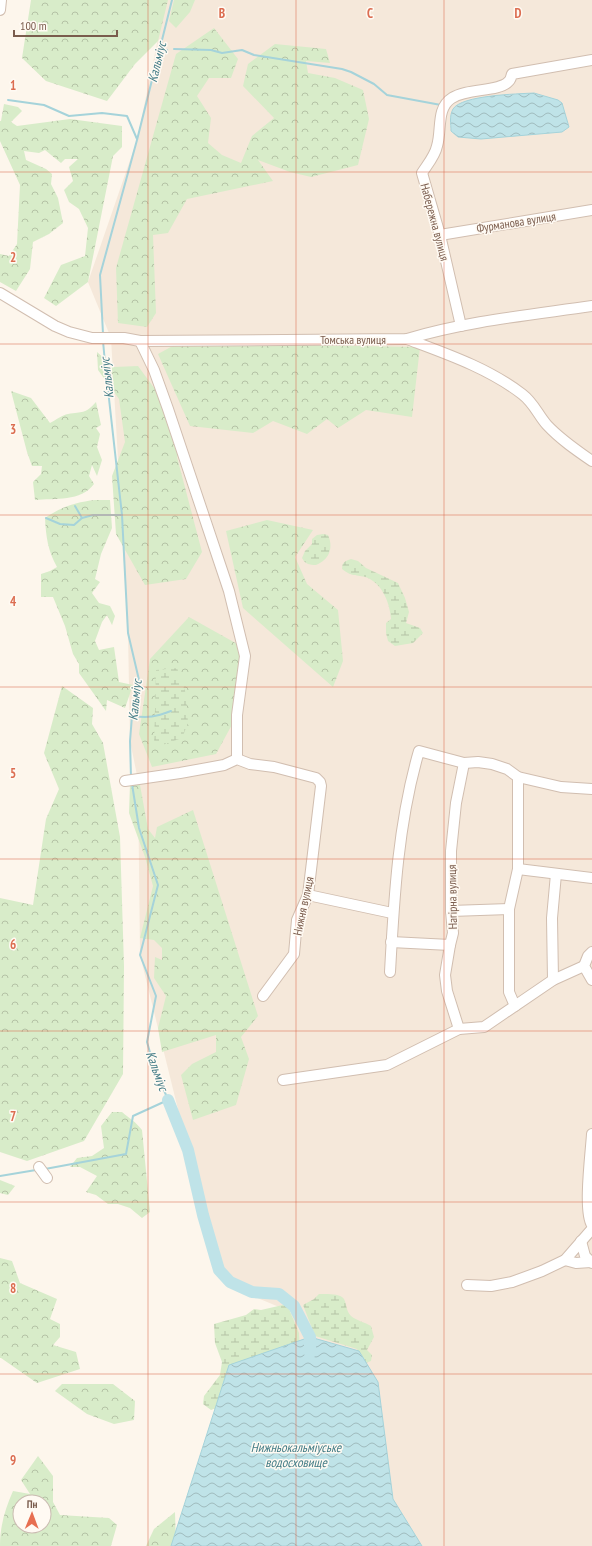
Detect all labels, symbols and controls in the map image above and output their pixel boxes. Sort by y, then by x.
text: B [219,5,225,22]
text: C [367,5,373,22]
text: D [515,5,522,22]
scale bar [14,12,117,38]
text: 100 m [20,18,47,33]
water label: Кальміус [144,39,171,84]
text: 1 [10,77,16,94]
street label: Набережна вулиця [417,182,453,263]
street label: Фурманова вулиця [475,208,557,236]
text: 2 [10,249,16,266]
street label: Томська вулиця [320,332,386,347]
water label: Кальміус [96,355,118,399]
text: 3 [10,421,16,438]
text: 4 [10,593,17,610]
water label: Кальміус [124,677,146,721]
text: 5 [10,765,16,782]
street label: Нагірна вулиця [444,864,460,929]
street label: Нижня вулиця [289,875,317,937]
text: 6 [10,936,16,953]
water label: Кальміус [142,1049,172,1094]
text: 7 [10,1108,16,1125]
text: 8 [10,1280,16,1297]
water label: Нижньокальміуське водосховище [251,1439,343,1471]
text: 9 [10,1452,16,1469]
north arrow [12,1494,52,1534]
text: Пн [27,1497,38,1511]

